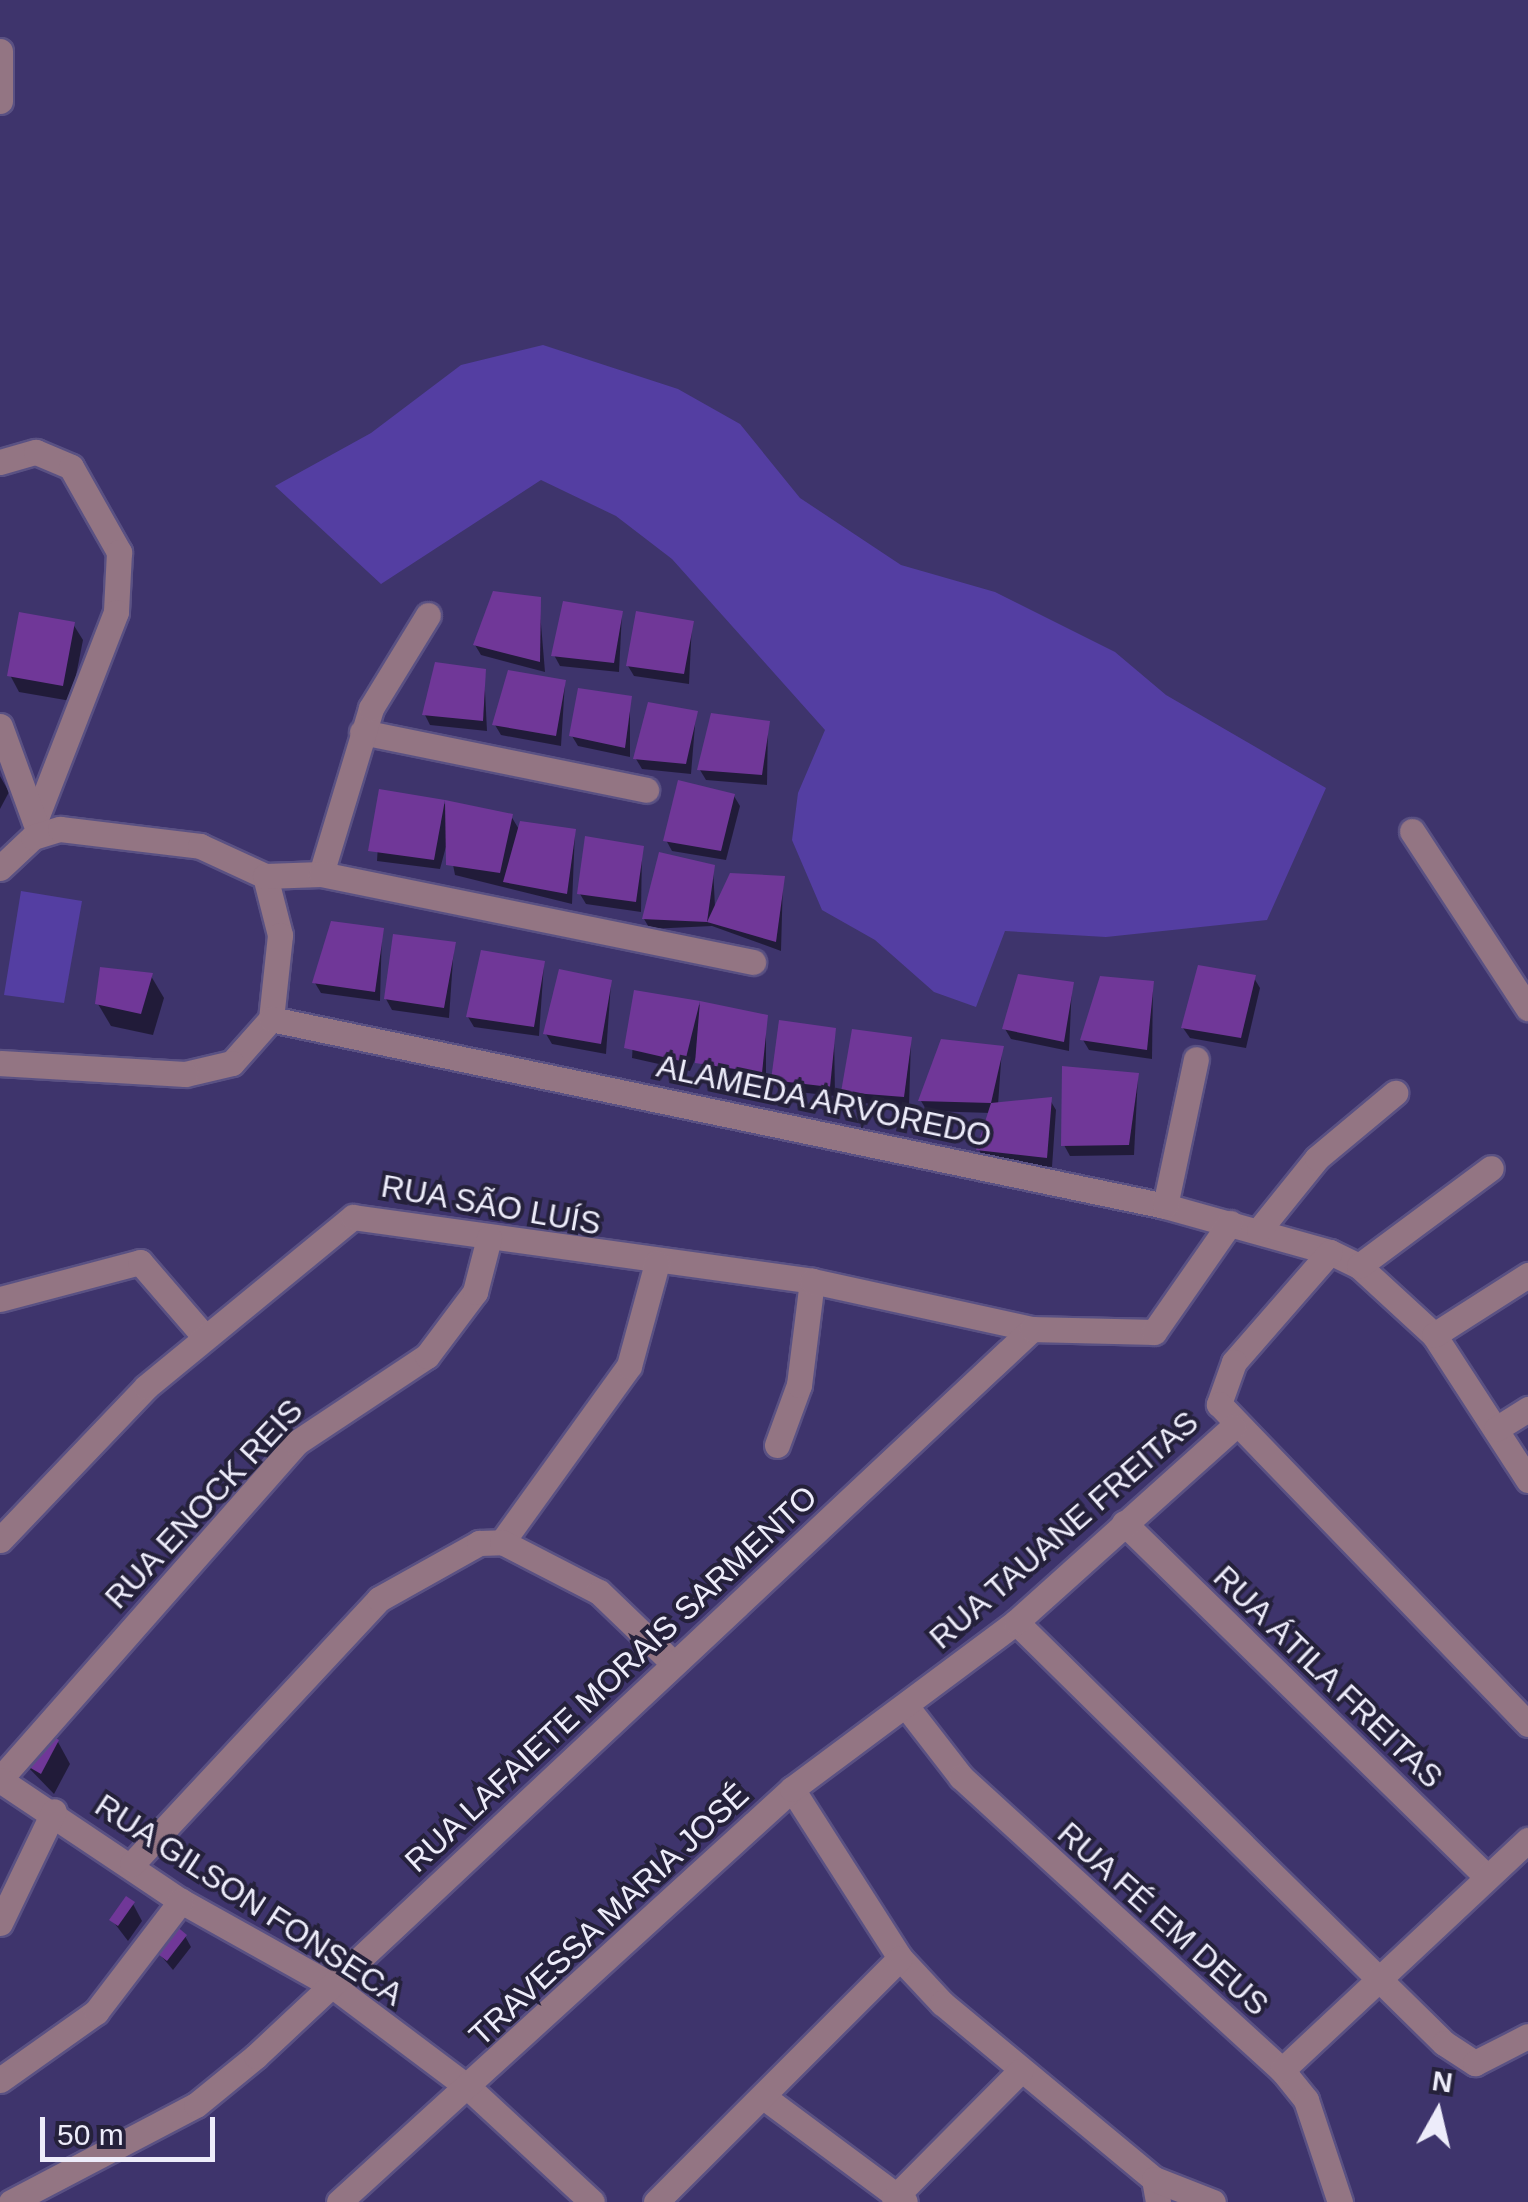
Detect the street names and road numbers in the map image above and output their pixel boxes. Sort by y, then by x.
street label: ALAMEDA ARVOREDO [652,1046,996,1156]
street label: RUA SÃO LUÍS [377,1167,605,1243]
street label: RUA ENOCK REIS [97,1391,311,1617]
street label: RUA TAUANE FREITAS [921,1402,1207,1658]
street label: RUA LAFAIETE MORAIS SARMENTO [397,1477,825,1881]
street label: RUA ÁTILA FREITAS [1204,1557,1452,1797]
street label: TRAVESSA MARIA JOSÉ [460,1774,758,2056]
street label: RUA GILSON FONSECA [87,1786,411,2014]
street label: RUA FÉ EM DEUS [1049,1814,1277,2024]

